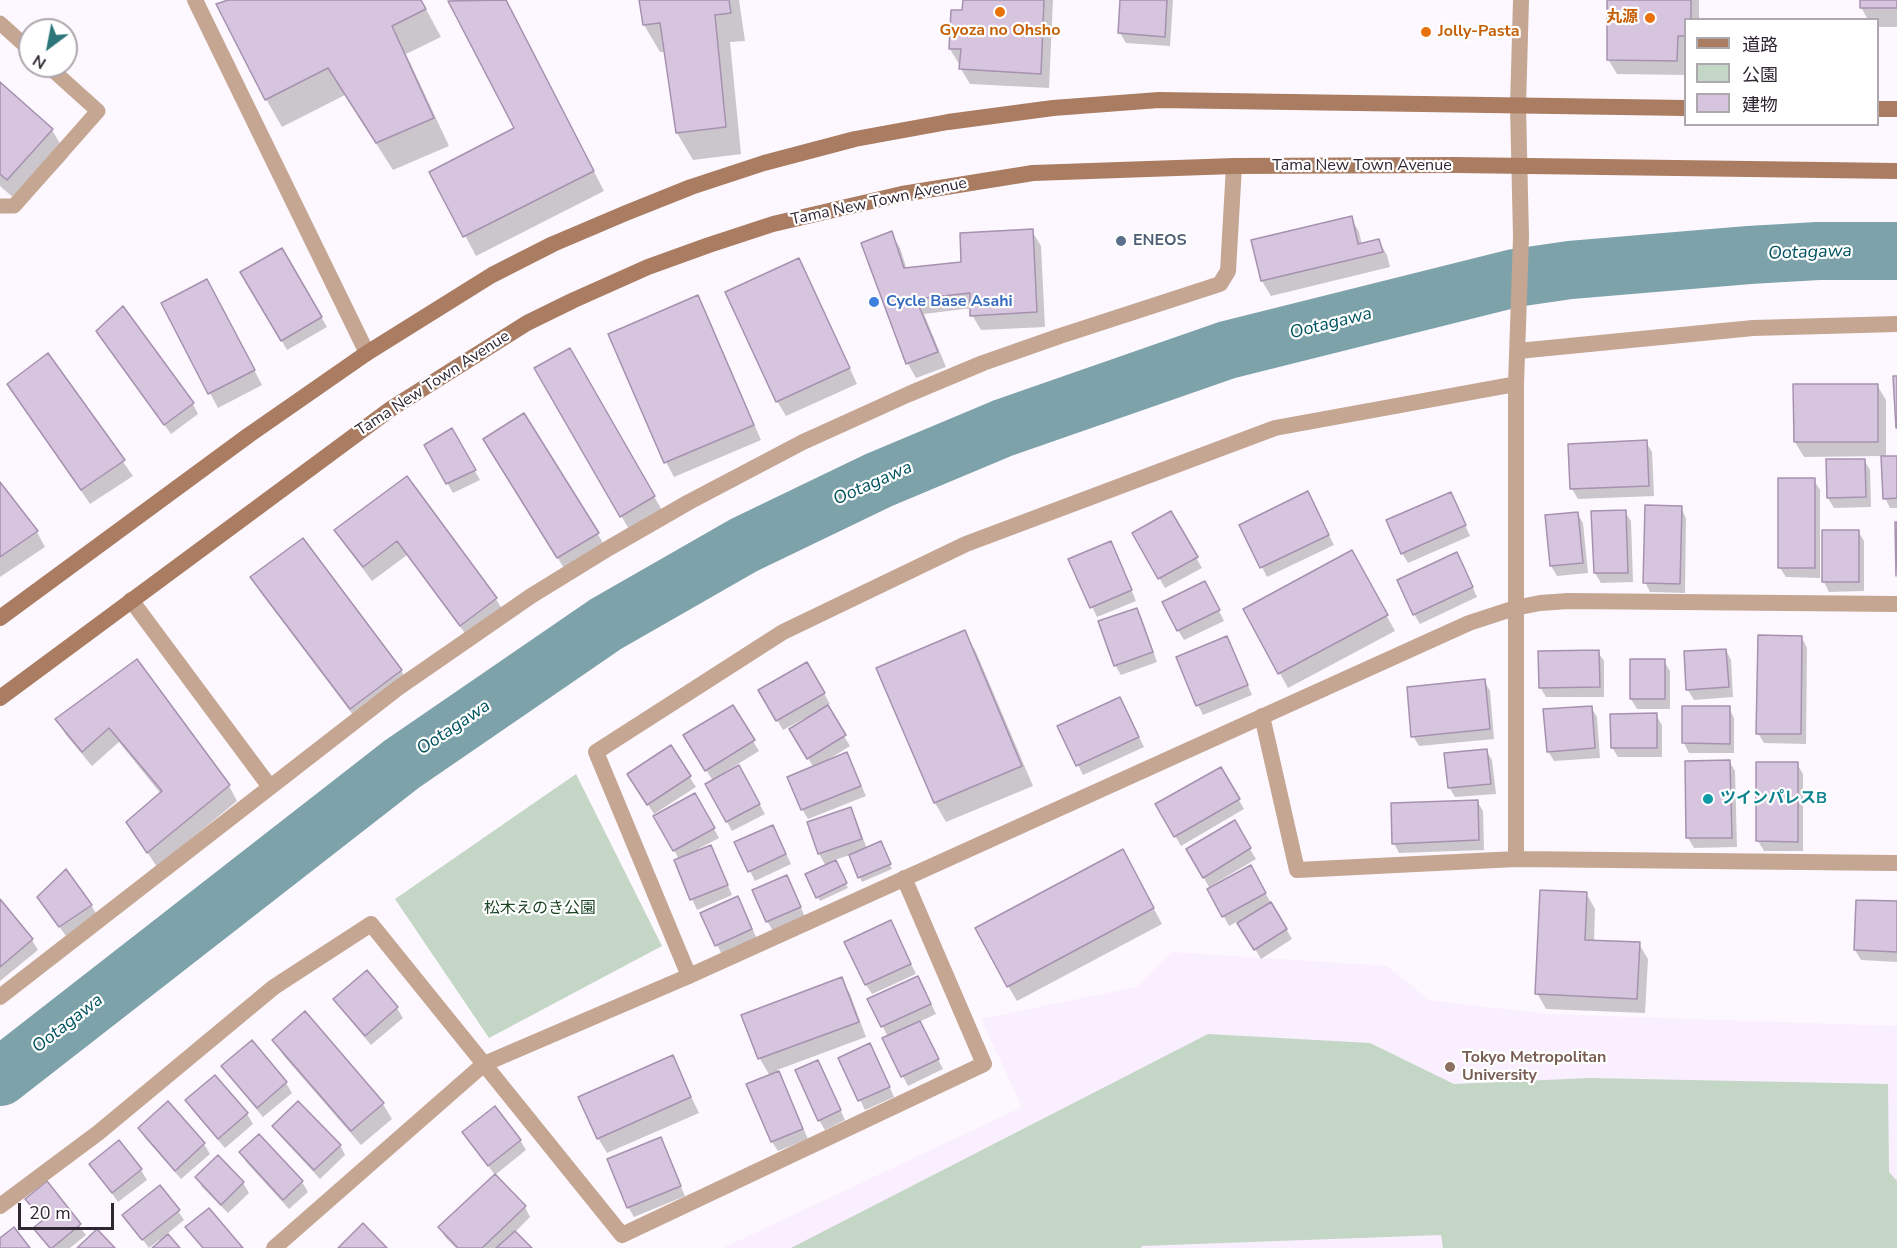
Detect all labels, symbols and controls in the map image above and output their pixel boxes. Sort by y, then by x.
marker: Gyoza no Ohsho [993,5,1007,19]
place label: 丸源 [1606,8,1638,28]
marker: 丸源 [1643,11,1657,25]
north arrow [18,18,78,78]
legend [1684,18,1879,126]
place label: Gyoza no Ohsho [940,21,1060,41]
place label: Jolly-Pasta [1438,22,1519,42]
marker: Jolly-Pasta [1419,25,1433,39]
text: 道路 [1742,33,1778,57]
text: N [29,49,50,74]
text: 公園 [1742,63,1778,87]
text: 建物 [1742,93,1778,117]
street label: Tama New Town Avenue [1272,156,1452,176]
street label: Tama New Town Avenue [789,174,969,230]
place label: ENEOS [1133,231,1187,251]
marker: ENEOS [1114,234,1128,248]
water label: Ootagawa [1768,241,1852,265]
place label: Cycle Base Asahi [886,292,1013,312]
marker: Cycle Base Asahi [867,295,881,309]
water label: Ootagawa [1288,303,1374,345]
street label: Tama New Town Avenue [353,327,513,441]
water label: Ootagawa [830,457,916,511]
water label: Ootagawa [413,696,495,760]
place label: ツインパレスB [1720,789,1827,809]
marker: ツインパレスB [1701,792,1715,806]
park label: 松木えのき公園 [484,899,596,919]
water label: Ootagawa [28,990,108,1058]
place label: Tokyo Metropolitan University [1462,1048,1606,1086]
marker: Tokyo Metropolitan University [1443,1060,1457,1074]
scale bar [21,1191,117,1229]
text: 20 m [29,1201,71,1225]

